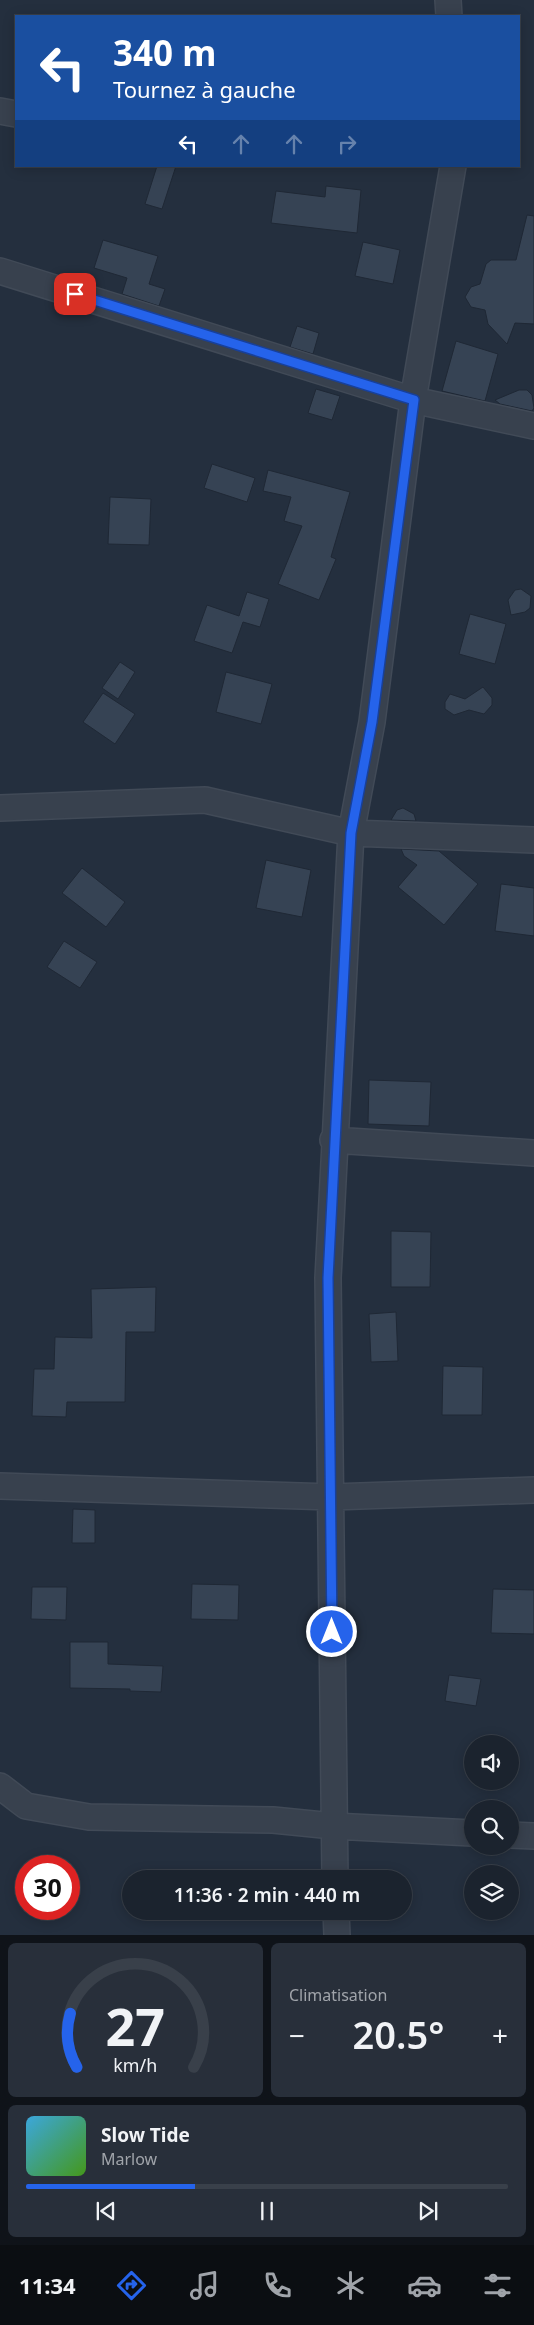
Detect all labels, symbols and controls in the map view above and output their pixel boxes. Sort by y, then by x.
text: 340 m [113,29,216,76]
icon: left [30,35,95,100]
text: Tournez à gauche [113,74,296,104]
icon: left [174,130,202,158]
icon: ahead [227,130,255,158]
icon: ahead [280,130,308,158]
icon: right [333,130,361,158]
pin [54,273,96,315]
icon: arrive [61,280,89,308]
position arrow [305,1605,357,1657]
map controls [464,1735,519,1920]
button: sound [464,1735,519,1790]
button: search [464,1800,519,1855]
speed limit sign: 30 [15,1855,80,1920]
button: layers [464,1865,519,1920]
text: 11:36 · 2 min · 440 m [174,1882,360,1908]
text: Climatisation [289,1984,387,2006]
text: 27 [106,1990,165,2061]
text: 20.5° [353,2008,444,2060]
text: − [289,2016,305,2054]
text: + [492,2016,508,2054]
text: km/h [114,2053,157,2077]
text: Slow Tide [101,2122,190,2148]
text: Marlow [101,2148,157,2170]
icon: previous [92,2197,120,2225]
icon: pause [253,2197,281,2225]
icon: next [414,2197,442,2225]
icon: directions [114,2268,149,2303]
icon: music [187,2268,222,2303]
icon: phone [260,2268,295,2303]
icon: climate [333,2268,368,2303]
icon: car [407,2268,442,2303]
icon: filters [480,2268,515,2303]
text: 11:34 [19,2270,76,2300]

